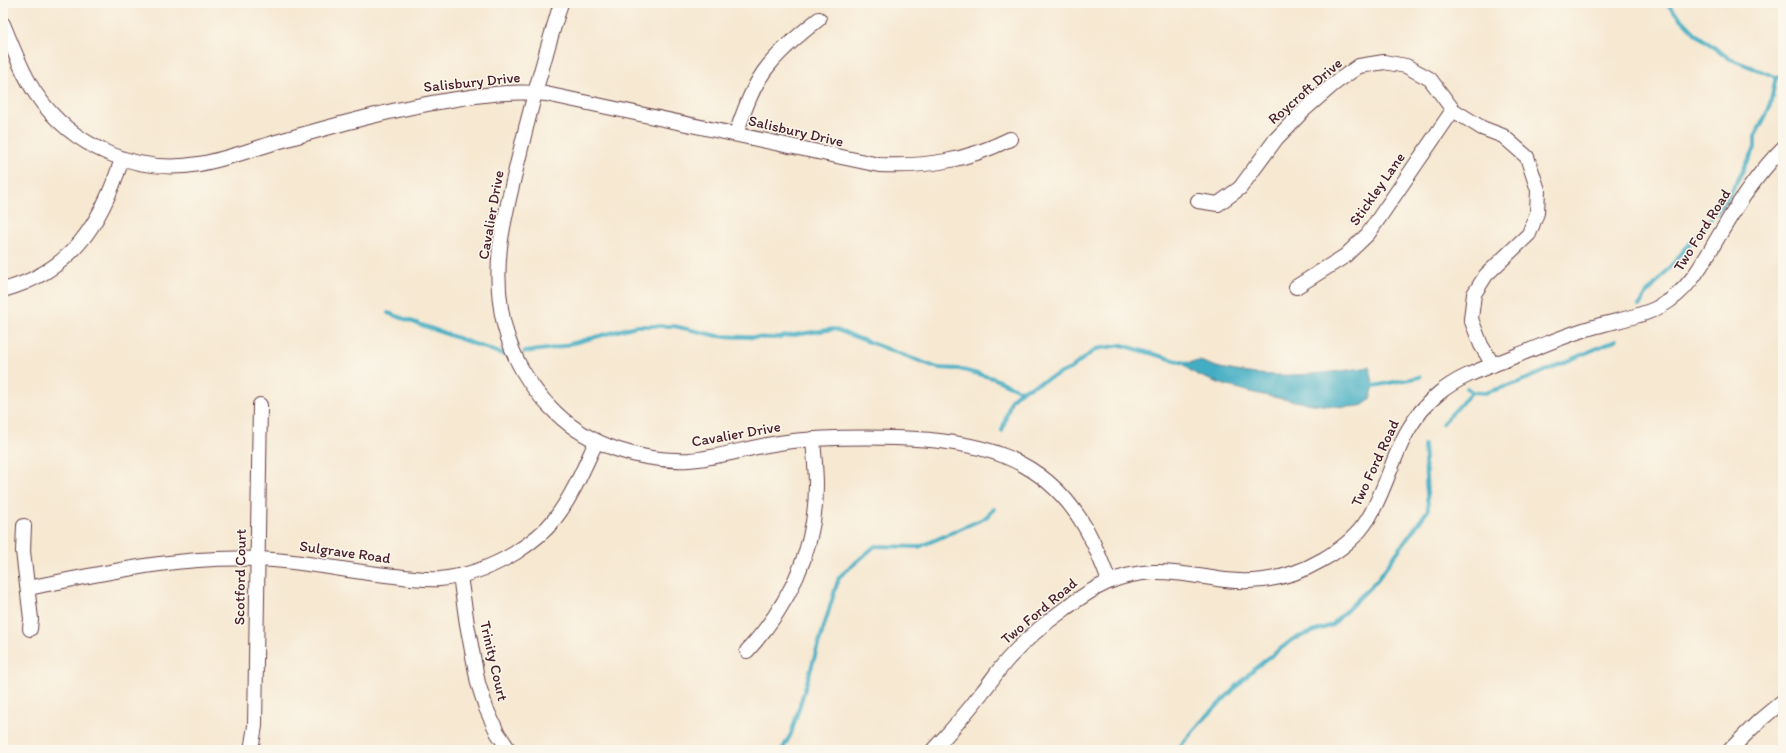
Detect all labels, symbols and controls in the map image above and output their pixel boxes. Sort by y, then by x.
street label: Roycroft Drive [1264,54,1346,128]
street label: Salisbury Drive [423,68,521,96]
street label: Salisbury Drive [747,111,845,151]
street label: Stickley Lane [1345,149,1409,229]
street label: Cavalier Drive [474,169,508,261]
street label: Two Ford Road [1670,185,1735,275]
street label: Two Ford Road [1347,416,1403,509]
street label: Cavalier Drive [690,417,782,451]
street label: Scotford Court [230,528,250,625]
street label: Sulgrave Road [298,537,392,567]
street label: Two Ford Road [997,573,1081,648]
street label: Trinity Court [476,619,512,703]

